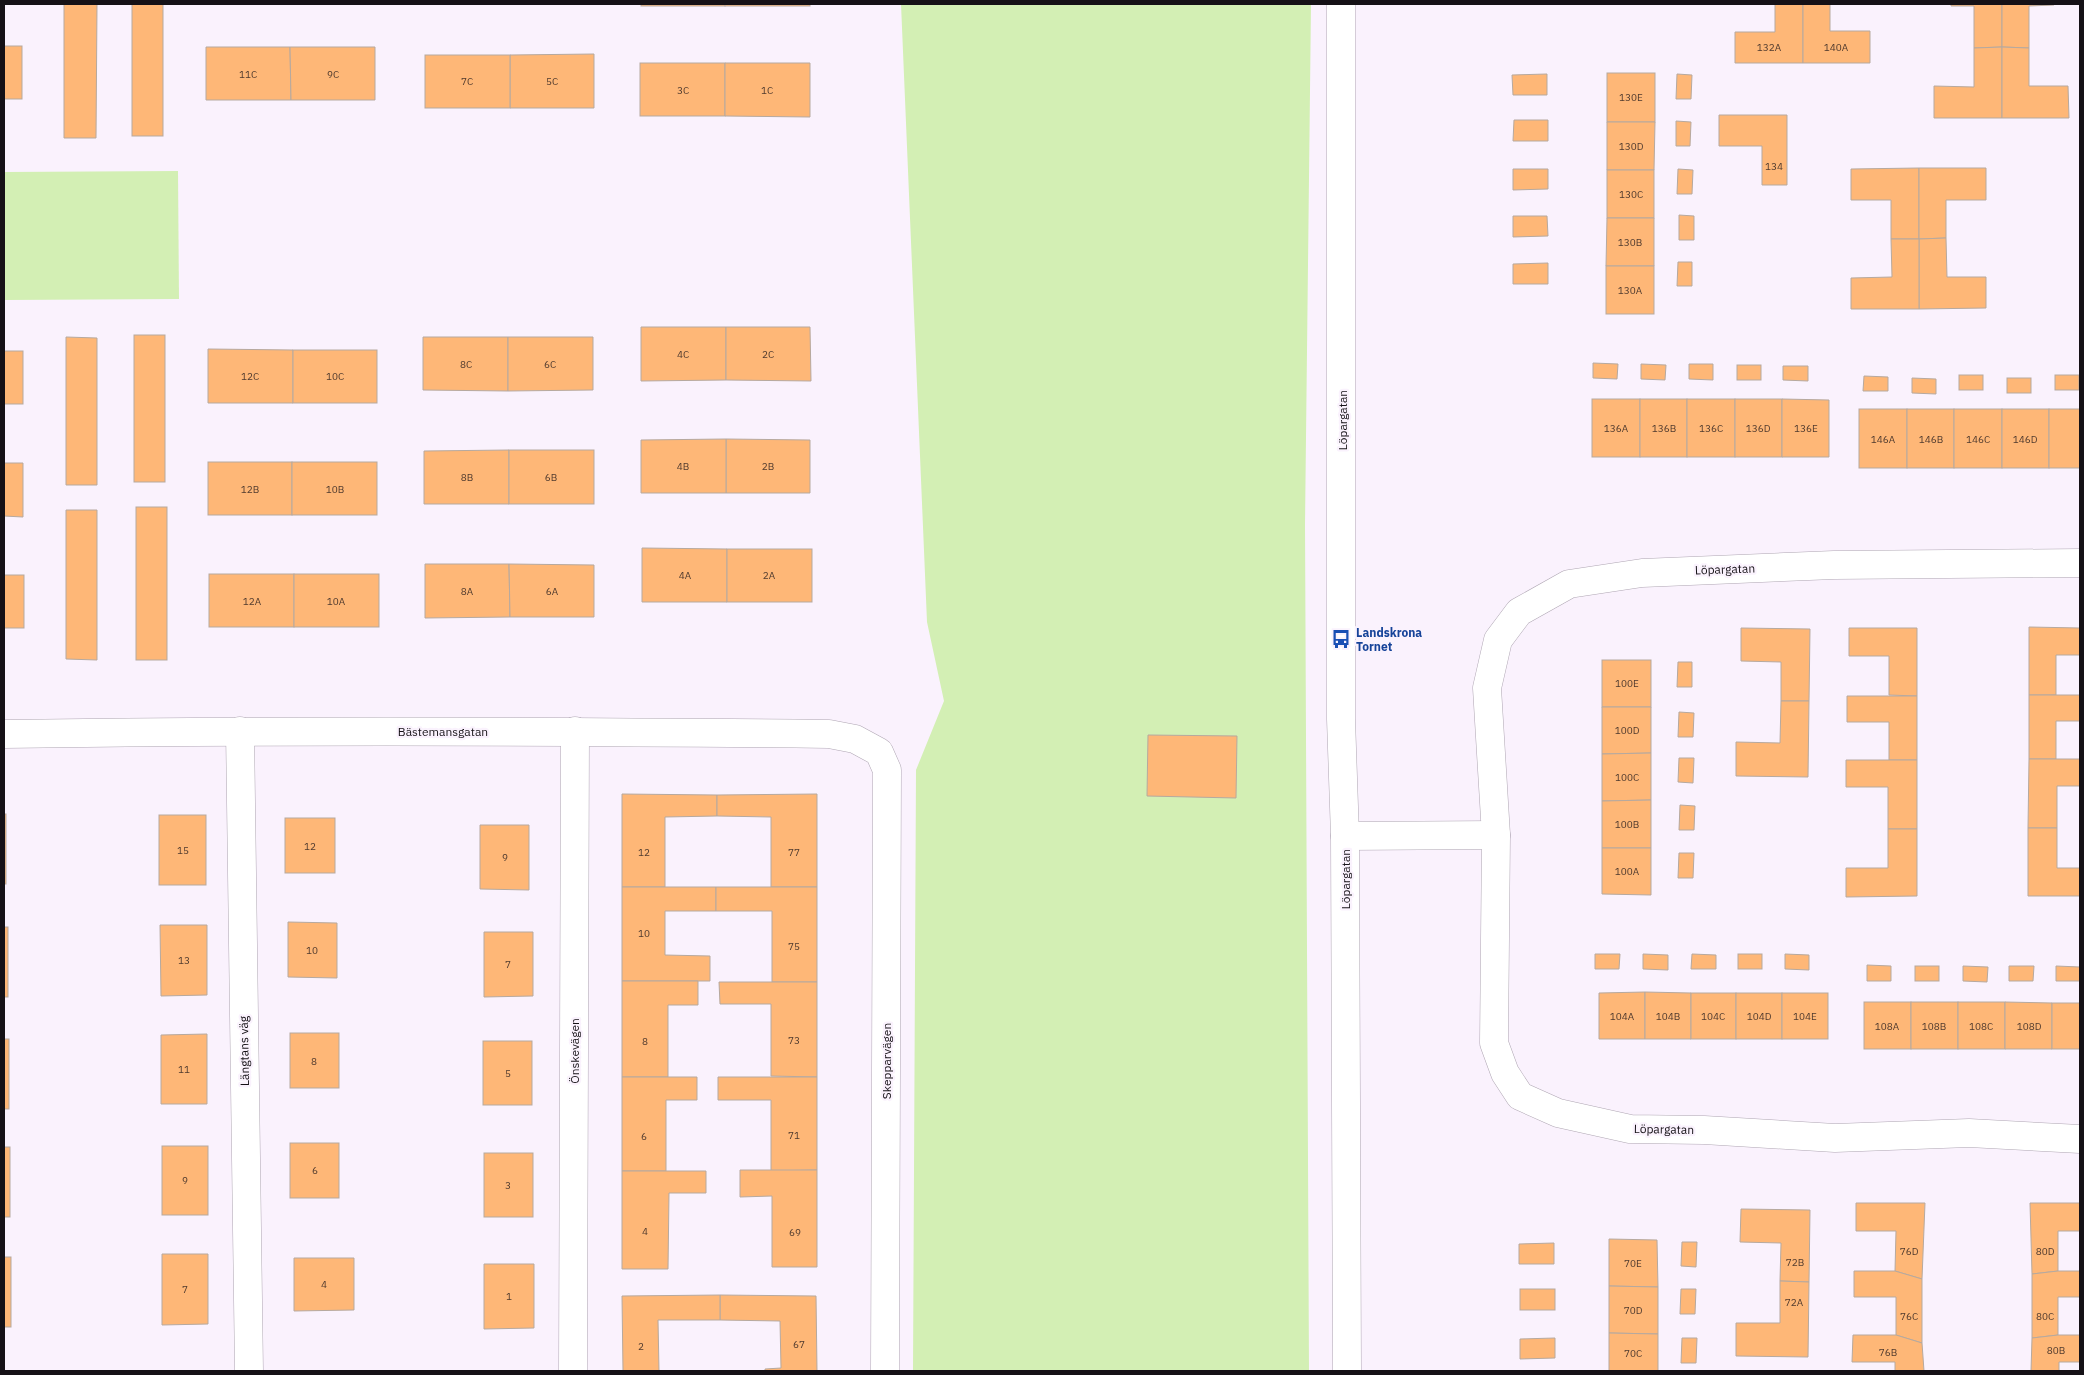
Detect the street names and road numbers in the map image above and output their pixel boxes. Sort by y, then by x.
street label: Löpargatan [1335,390,1350,450]
street label: Löpargatan [1695,560,1755,578]
street label: Bästemansgatan [398,724,488,739]
street label: Löpargatan [1338,849,1353,909]
street label: Längtans väg [236,1015,252,1086]
street label: Önskevägen [567,1018,582,1084]
street label: Skepparvägen [879,1023,894,1099]
street label: Löpargatan [1634,1121,1694,1137]

